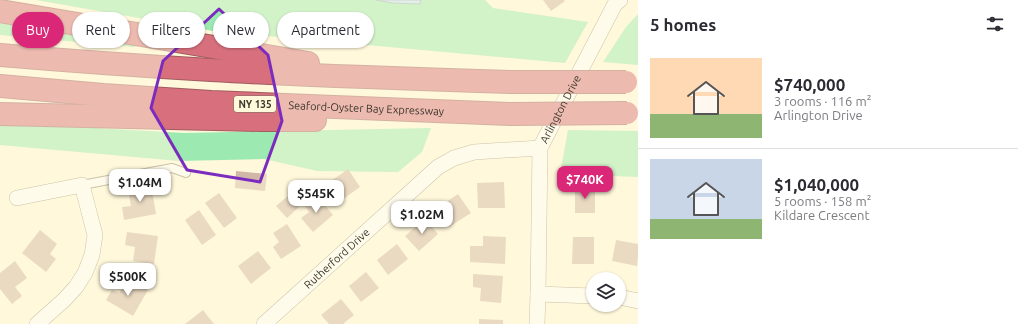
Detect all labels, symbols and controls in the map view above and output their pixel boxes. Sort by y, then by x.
chip: Buy [12,12,64,48]
chip: Rent [72,12,130,48]
chip: Filters [138,12,205,48]
chip: New [213,12,269,48]
chip: Apartment [277,12,374,48]
icon: filters [984,13,1006,35]
text: 5 homes [650,15,716,34]
street label: Arlington Drive [538,73,583,145]
icon: home [682,74,730,122]
text: $740,000 [774,75,845,94]
text: 3 rooms · 116 m² [774,94,871,108]
road number: NY 135 [234,96,276,112]
street label: Seaford-Oyster Bay Expressway [288,99,445,117]
text: Arlington Drive [774,108,863,122]
pin: $740K [557,166,613,200]
pin: $1.04M [107,169,173,203]
text: $740K [566,172,604,186]
text: $1.04M [118,175,162,189]
icon: home [682,175,730,223]
text: $1,040,000 [774,175,859,194]
pin: $545K [288,180,344,214]
text: $545K [297,186,335,200]
text: 5 rooms · 158 m² [774,194,871,208]
pin: $1.02M [389,201,455,235]
text: $1.02M [400,207,444,221]
text: Kildare Crescent [774,208,870,222]
street label: Rutherford Drive [302,226,372,291]
pin: $500K [100,263,156,297]
text: $500K [109,269,147,283]
map controls [586,272,626,312]
button: layers [586,272,626,312]

